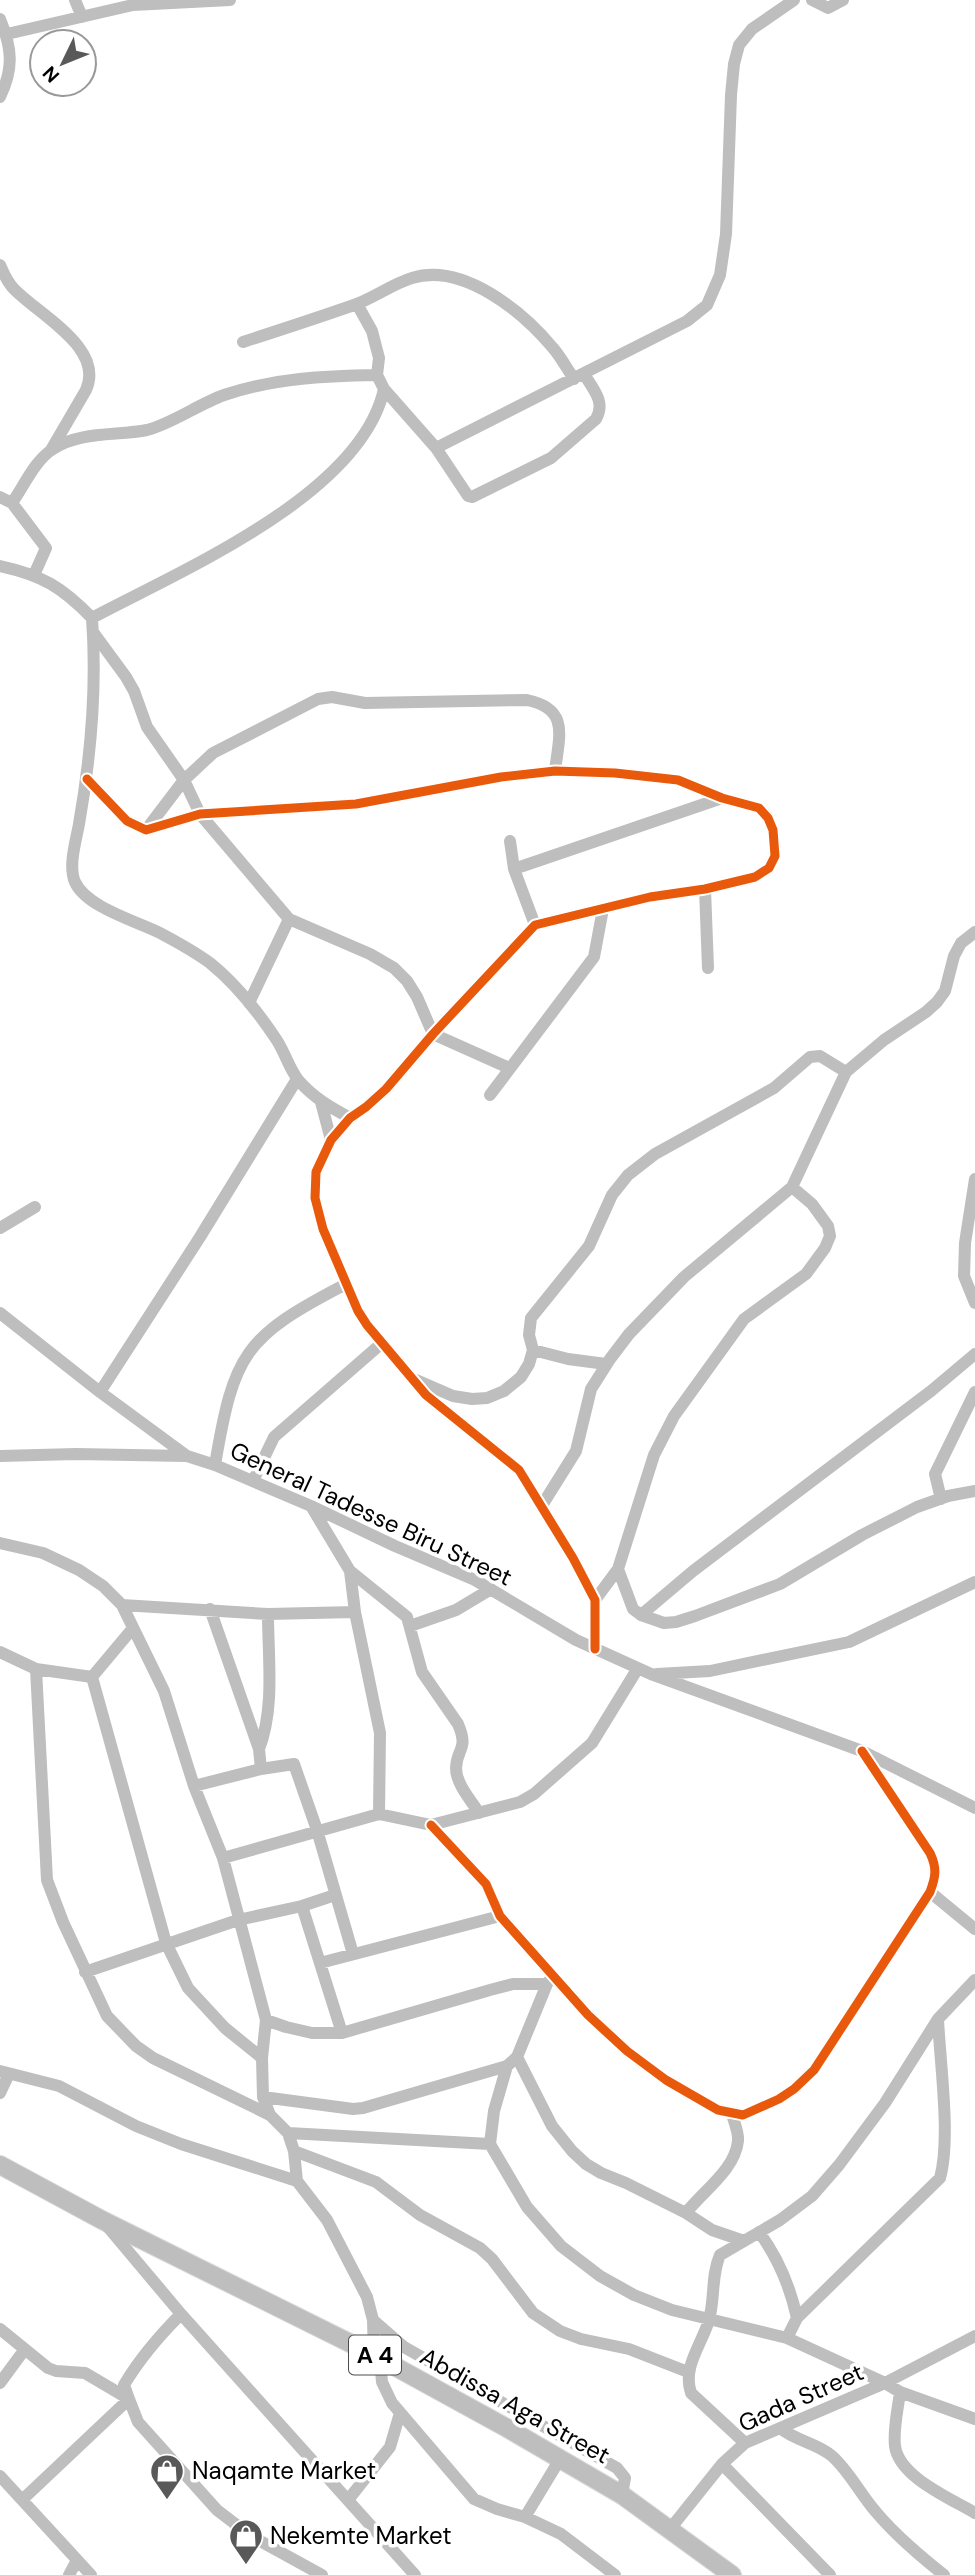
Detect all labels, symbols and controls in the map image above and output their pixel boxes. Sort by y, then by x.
north arrow [28,28,98,98]
text: N [37,61,65,88]
street label: General Tadesse Biru Street [225,1434,517,1593]
road number: A 4 [349,2336,401,2374]
street label: Abdissa Aga Street [415,2341,616,2471]
street label: Gada Street [733,2356,868,2439]
shop icon: Naqamte Market [148,2452,186,2501]
place label: Naqamte Market [192,2455,376,2486]
shop icon: Nekemte Market [227,2517,265,2566]
place label: Nekemte Market [270,2520,452,2551]

